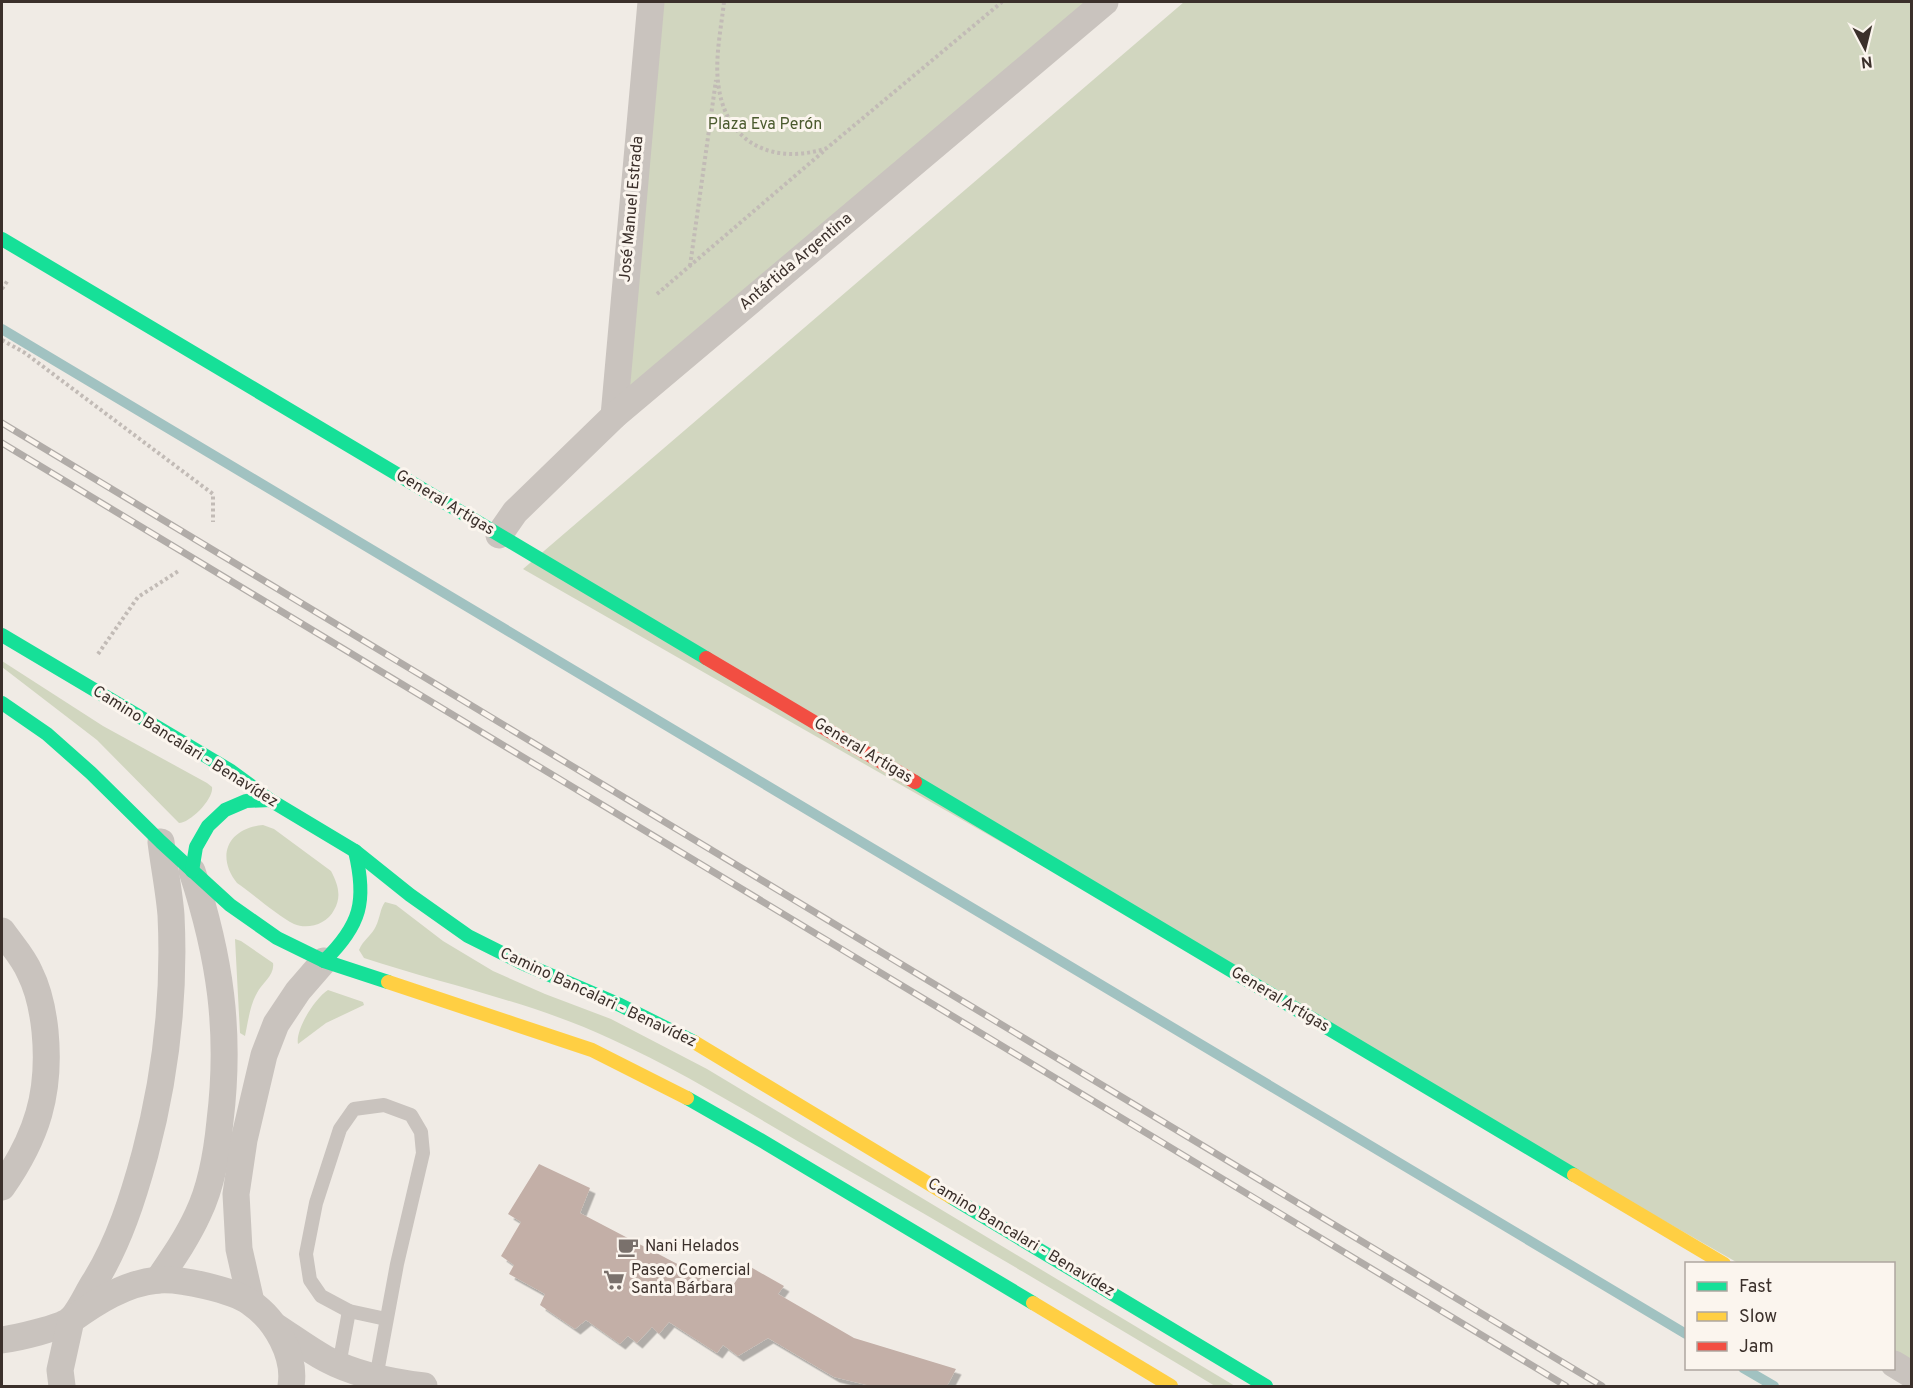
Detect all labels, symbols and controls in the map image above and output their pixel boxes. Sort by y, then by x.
north arrow [1835,18,1895,78]
text: N [1860,50,1874,72]
park label: Plaza Eva Perón [708,115,822,135]
street label: José Manuel Estrada [616,135,648,283]
street label: Antártida Argentina [735,209,857,315]
street label: General Artigas [392,466,498,540]
street label: Camino Bancalari - Benavídez [89,682,281,812]
street label: General Artigas [810,714,916,788]
street label: Camino Bancalari - Benavídez [496,944,700,1052]
street label: General Artigas [1227,963,1333,1037]
street label: Camino Bancalari - Benavídez [924,1174,1118,1302]
cafe icon: Nani Helados [616,1235,640,1259]
place label: Nani Helados [645,1237,739,1257]
place label: Paseo Comercial Santa Bárbara [631,1261,750,1299]
legend [1685,1262,1895,1370]
supermarket icon: Paseo Comercial Santa Bárbara [602,1268,626,1292]
text: Fast [1739,1276,1772,1299]
text: Slow [1739,1306,1777,1329]
text: Jam [1739,1336,1774,1359]

